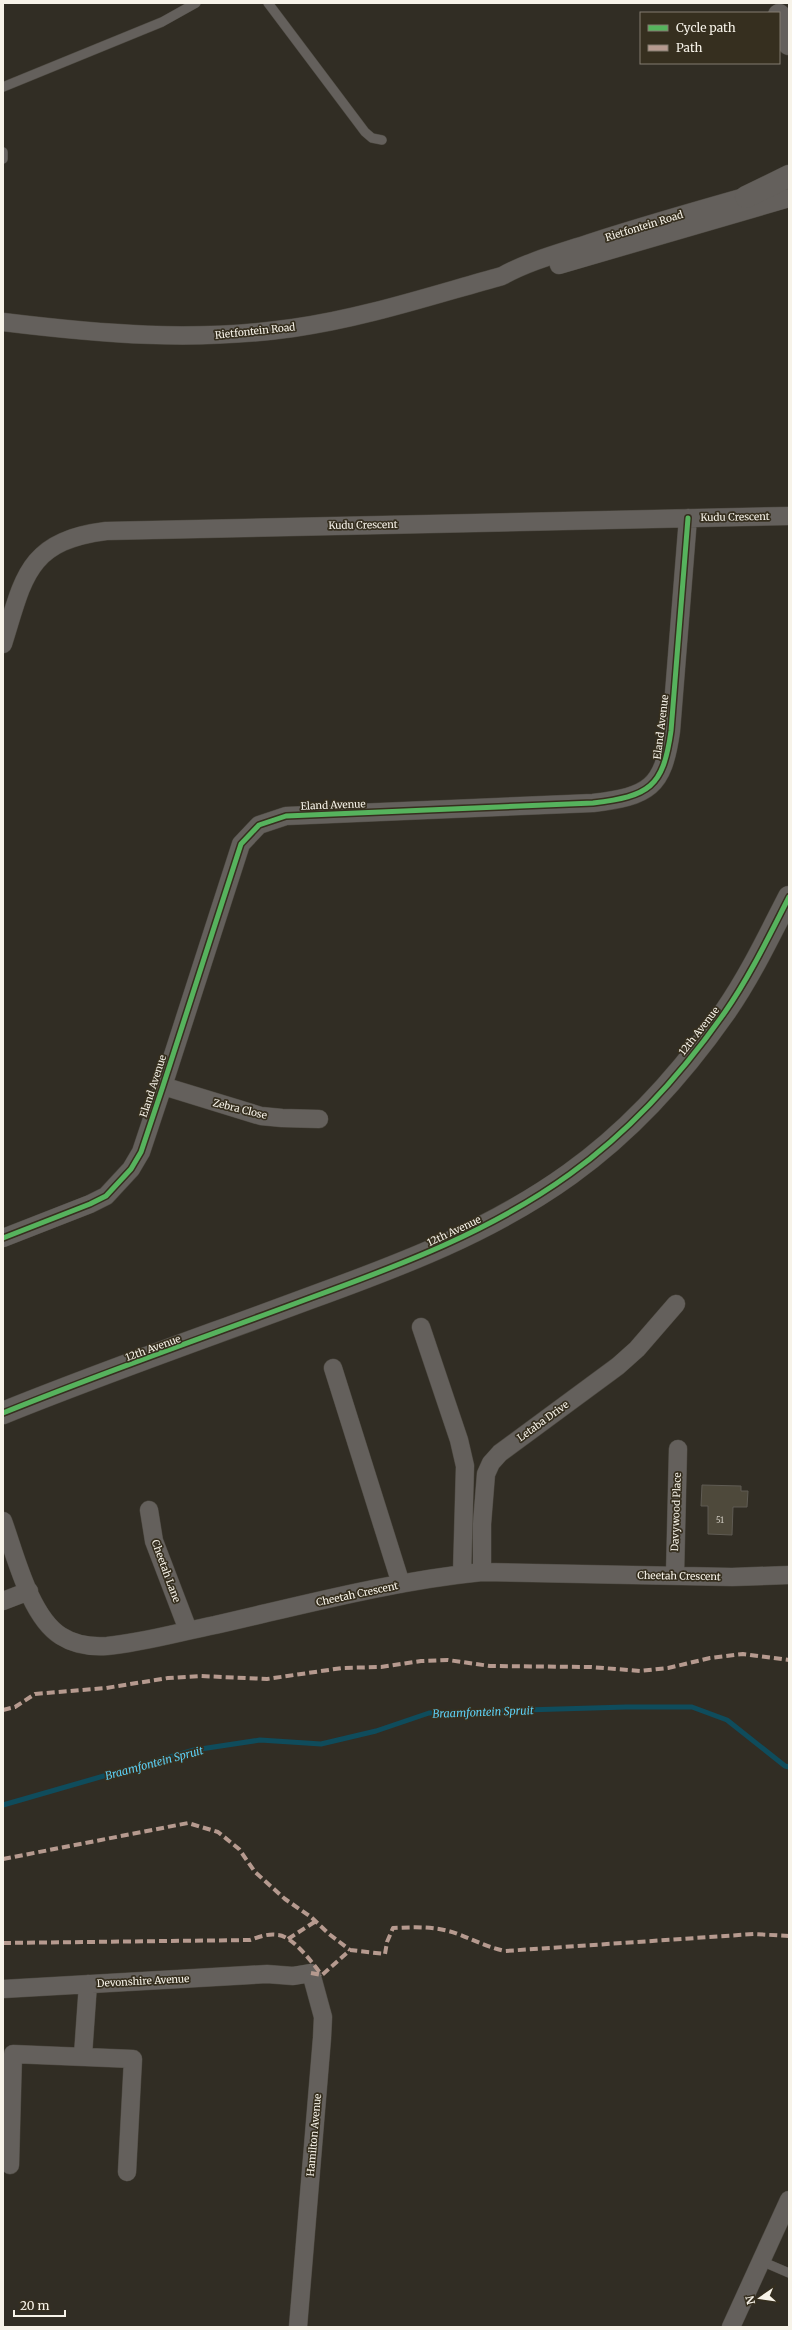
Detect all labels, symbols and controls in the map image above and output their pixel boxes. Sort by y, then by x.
legend [640,12,780,64]
text: Cycle path [676,20,736,35]
text: Path [676,40,702,55]
street label: Rietfontein Road [603,208,685,244]
street label: Rietfontein Road [214,320,296,342]
street label: Kudu Crescent [700,510,770,524]
street label: Kudu Crescent [328,518,398,532]
street label: Eland Avenue [651,694,671,760]
street label: Eland Avenue [300,797,366,813]
street label: 12th Avenue [676,1004,722,1058]
street label: Eland Avenue [137,1053,169,1119]
street label: Zebra Close [212,1096,268,1122]
street label: 12th Avenue [425,1213,483,1249]
street label: 12th Avenue [123,1332,183,1364]
street label: Letaba Drive [515,1398,571,1444]
street label: Davywood Place [668,1472,684,1552]
house number: 51 [716,1515,724,1525]
street label: Cheetah Lane [149,1538,183,1604]
street label: Cheetah Crescent [637,1569,721,1583]
street label: Cheetah Crescent [315,1579,399,1609]
water label: Braamfontein Spruit [432,1703,534,1721]
water label: Braamfontein Spruit [103,1743,205,1783]
street label: Devonshire Avenue [96,1972,190,1990]
street label: Hamilton Avenue [304,2093,324,2177]
north arrow [740,2278,780,2318]
scale bar [14,2292,65,2318]
text: N [742,2294,758,2306]
text: 20 m [20,2298,49,2313]

